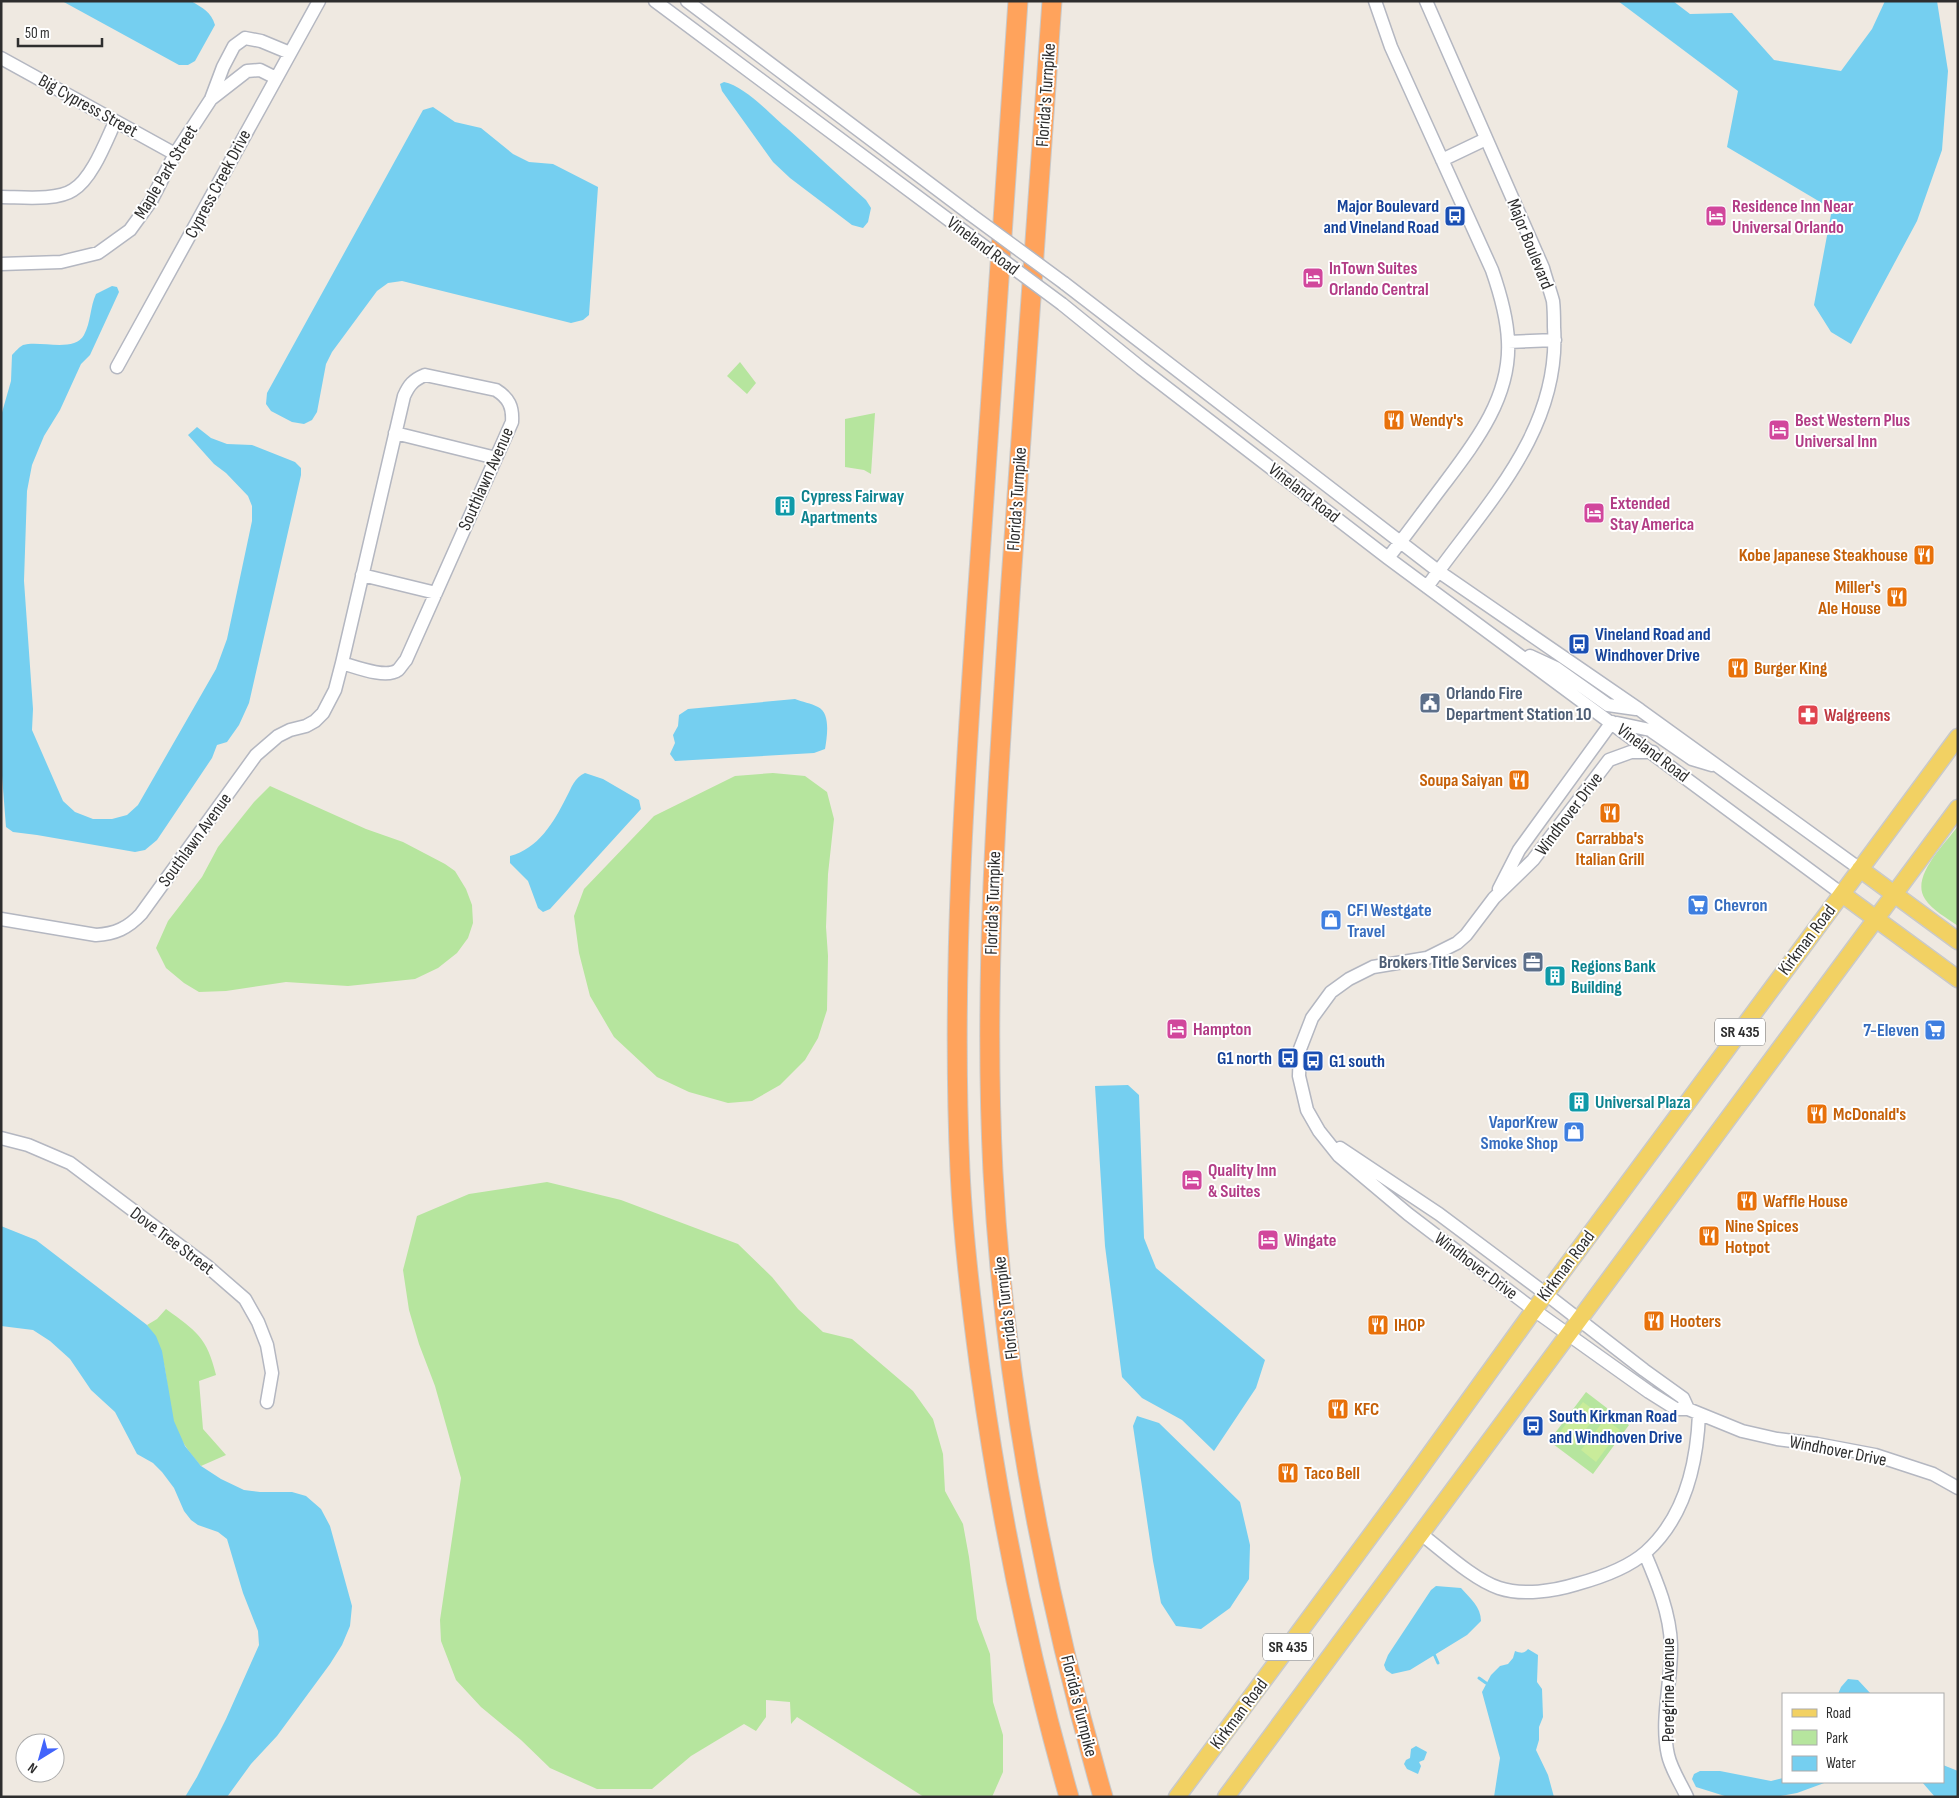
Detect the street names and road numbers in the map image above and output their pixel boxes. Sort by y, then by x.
street label: Florida's Turnpike [1032,42,1060,148]
street label: Big Cypress Street [35,70,142,142]
street label: Maple Park Street [130,121,202,223]
street label: Cypress Creek Drive [181,126,255,242]
street label: Major Boulevard [1502,196,1558,292]
street label: Vineland Road [943,212,1023,280]
street label: Southlawn Avenue [454,424,518,534]
street label: Florida's Turnpike [1003,446,1031,552]
street label: Vineland Road [1264,459,1344,527]
street label: Vineland Road [1613,719,1693,787]
street label: Windhover Drive [1531,768,1607,860]
street label: Southlawn Avenue [154,789,236,891]
street label: Florida's Turnpike [981,851,1005,955]
street label: Kirkman Road [1774,901,1840,979]
road number: SR 435 [1715,1019,1765,1046]
street label: Dove Tree Street [126,1203,218,1280]
street label: Kirkman Road [1533,1227,1599,1305]
street label: Windhover Drive [1430,1228,1522,1304]
street label: Florida's Turnpike [989,1255,1023,1361]
street label: Windhover Drive [1787,1431,1889,1471]
road number: SR 435 [1263,1634,1313,1660]
street label: Peregrine Avenue [1658,1638,1679,1742]
street label: Florida's Turnpike [1056,1653,1102,1759]
street label: Kirkman Road [1206,1675,1272,1753]

